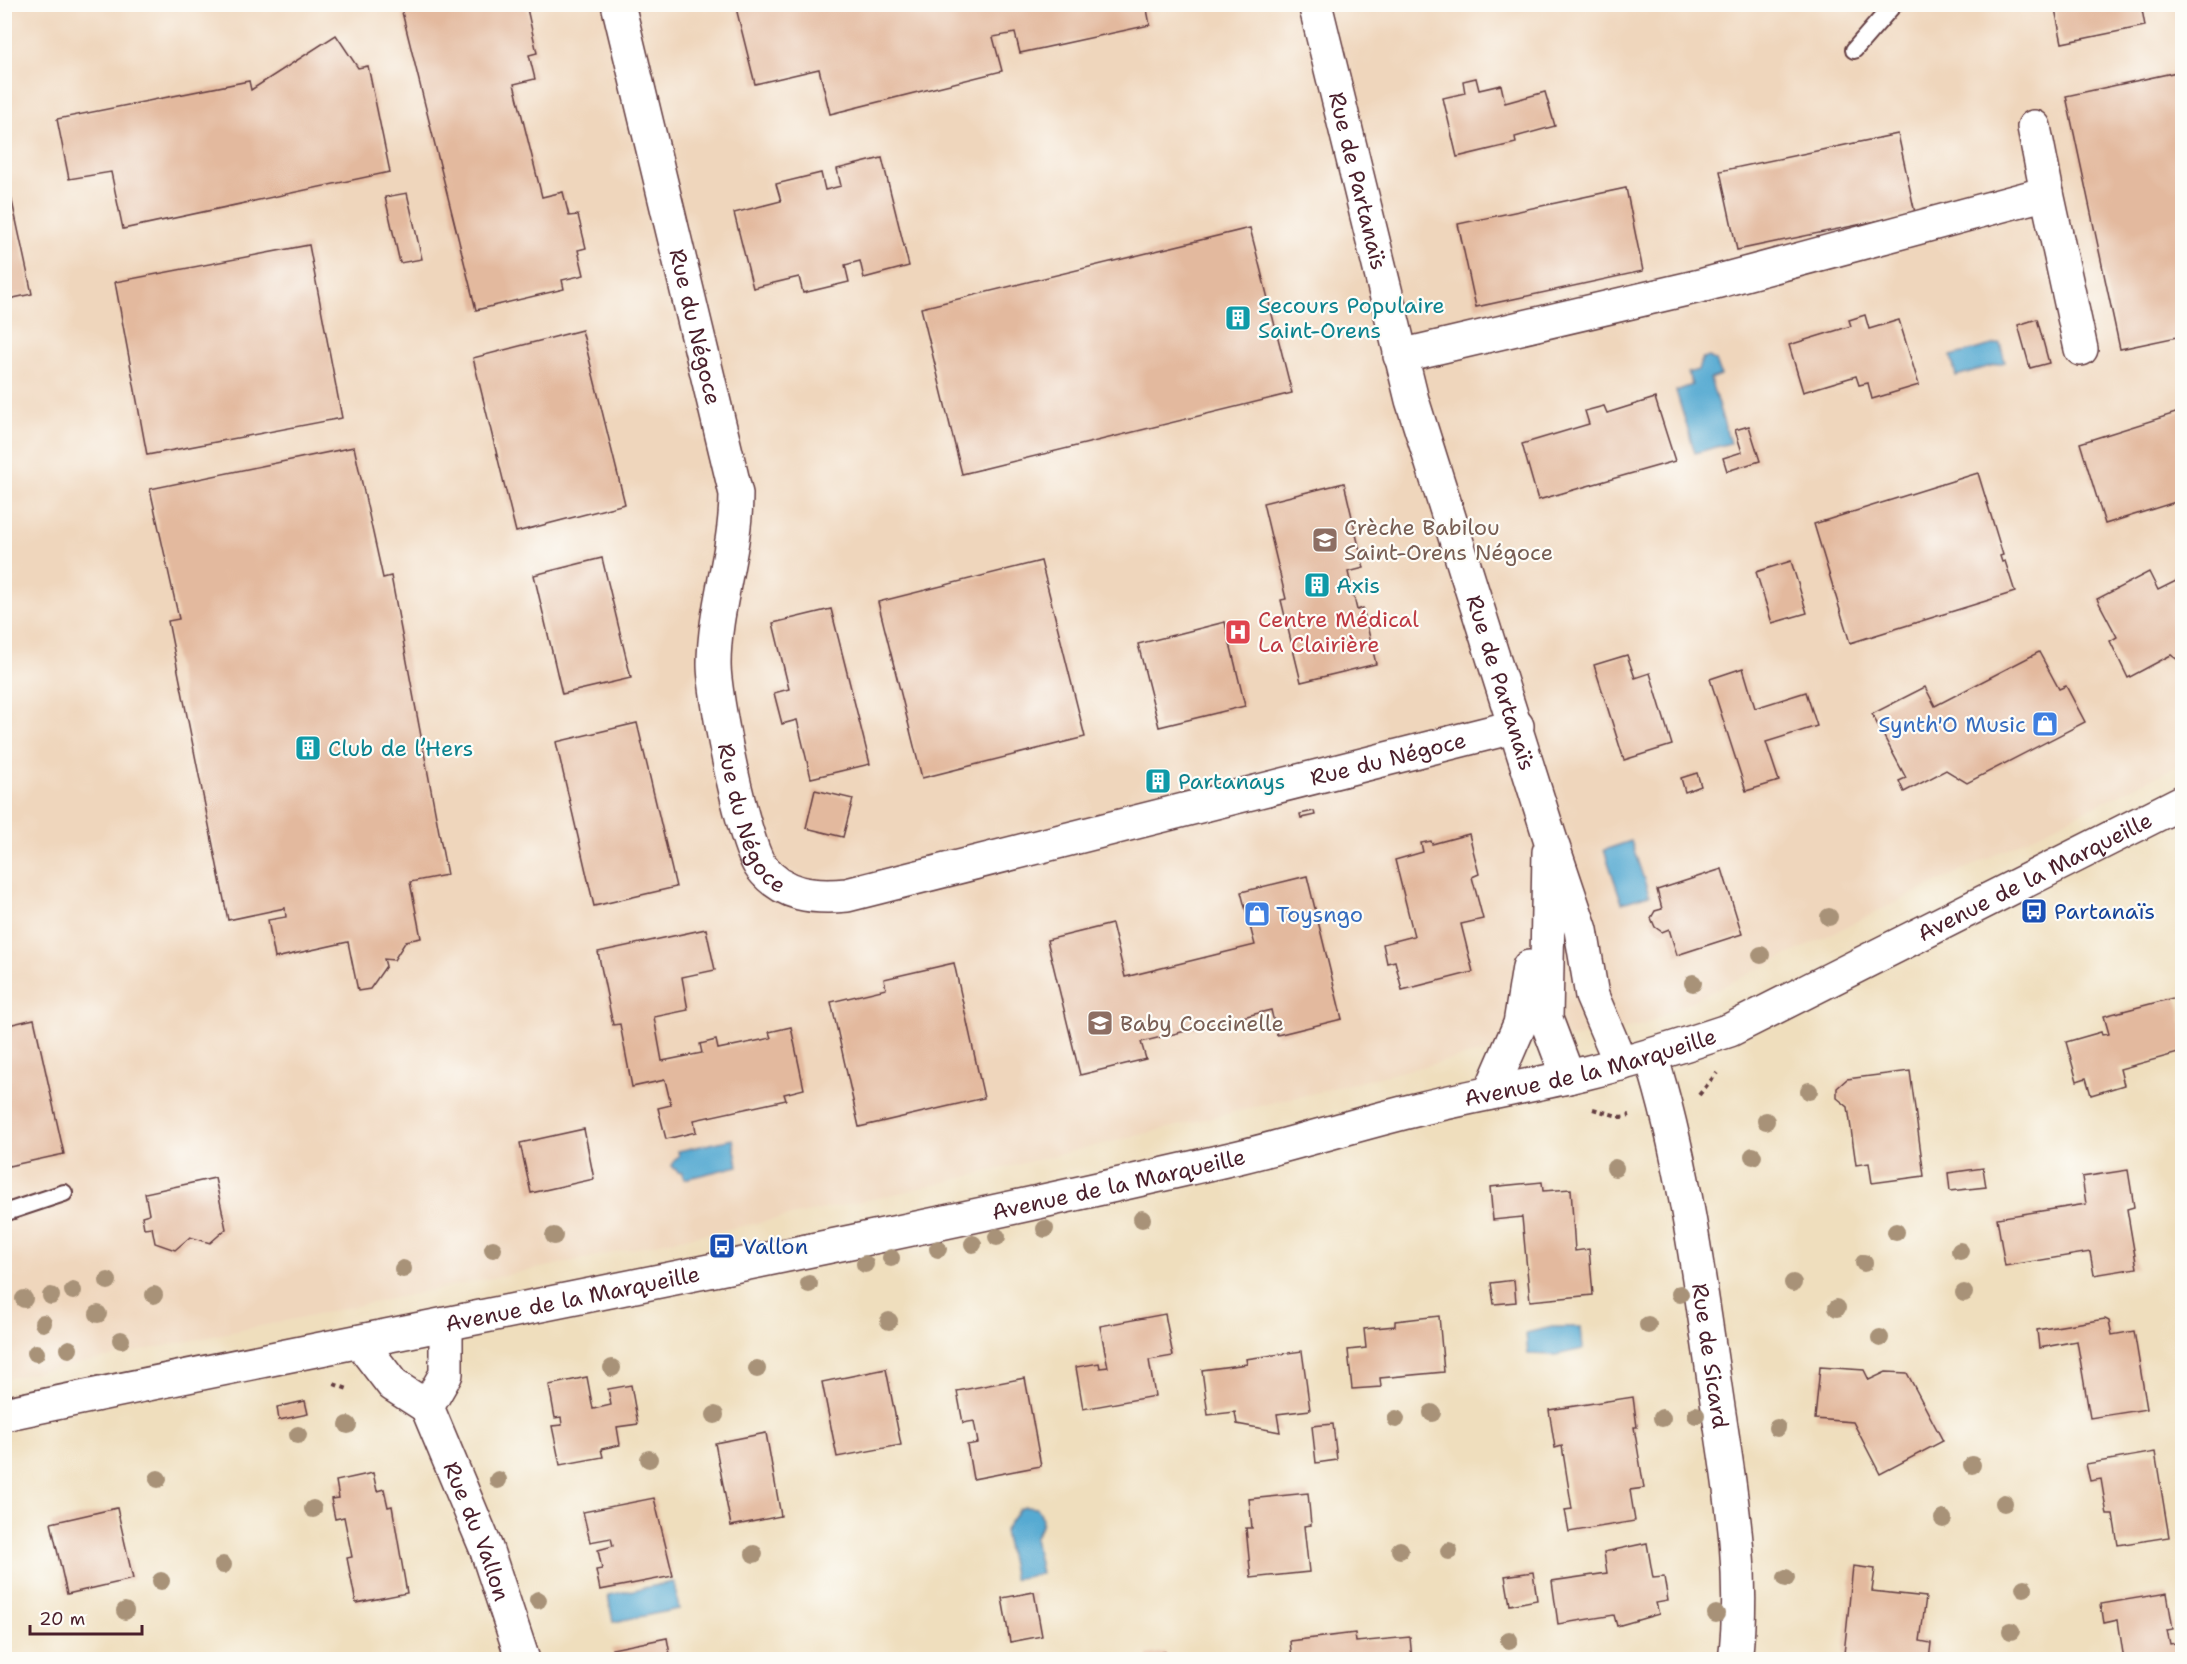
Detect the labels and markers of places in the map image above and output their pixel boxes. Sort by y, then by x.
place label: Secours Populaire Saint-Orens [1258,291,1445,345]
building icon: Secours Populaire Saint-Orens [1223,303,1253,333]
place label: Crèche Babilou Saint-Orens Négoce [1344,513,1553,567]
school or university icon: Crèche Babilou Saint-Orens Négoce [1310,525,1340,555]
building icon: Axis [1302,570,1332,600]
place label: Axis [1336,571,1380,600]
place label: Centre Médical La Clairière [1258,605,1419,659]
hospital icon: Centre Médical La Clairière [1223,617,1253,647]
shop icon: Synth'O Music [2030,709,2060,739]
place label: Synth'O Music [1878,710,2026,739]
building icon: Club de l’Hers [293,733,323,763]
place label: Club de l’Hers [328,734,473,763]
building icon: Partanays [1143,766,1173,796]
place label: Partanays [1178,767,1285,796]
bus stop icon: Partanaïs [2019,896,2049,926]
place label: Partanaïs [2054,897,2155,926]
shop icon: Toysngo [1242,899,1272,929]
place label: Toysngo [1276,900,1363,929]
school or university icon: Baby Coccinelle [1085,1008,1115,1038]
place label: Baby Coccinelle [1120,1009,1284,1038]
bus stop icon: Vallon [707,1231,737,1261]
place label: Vallon [742,1232,808,1261]

